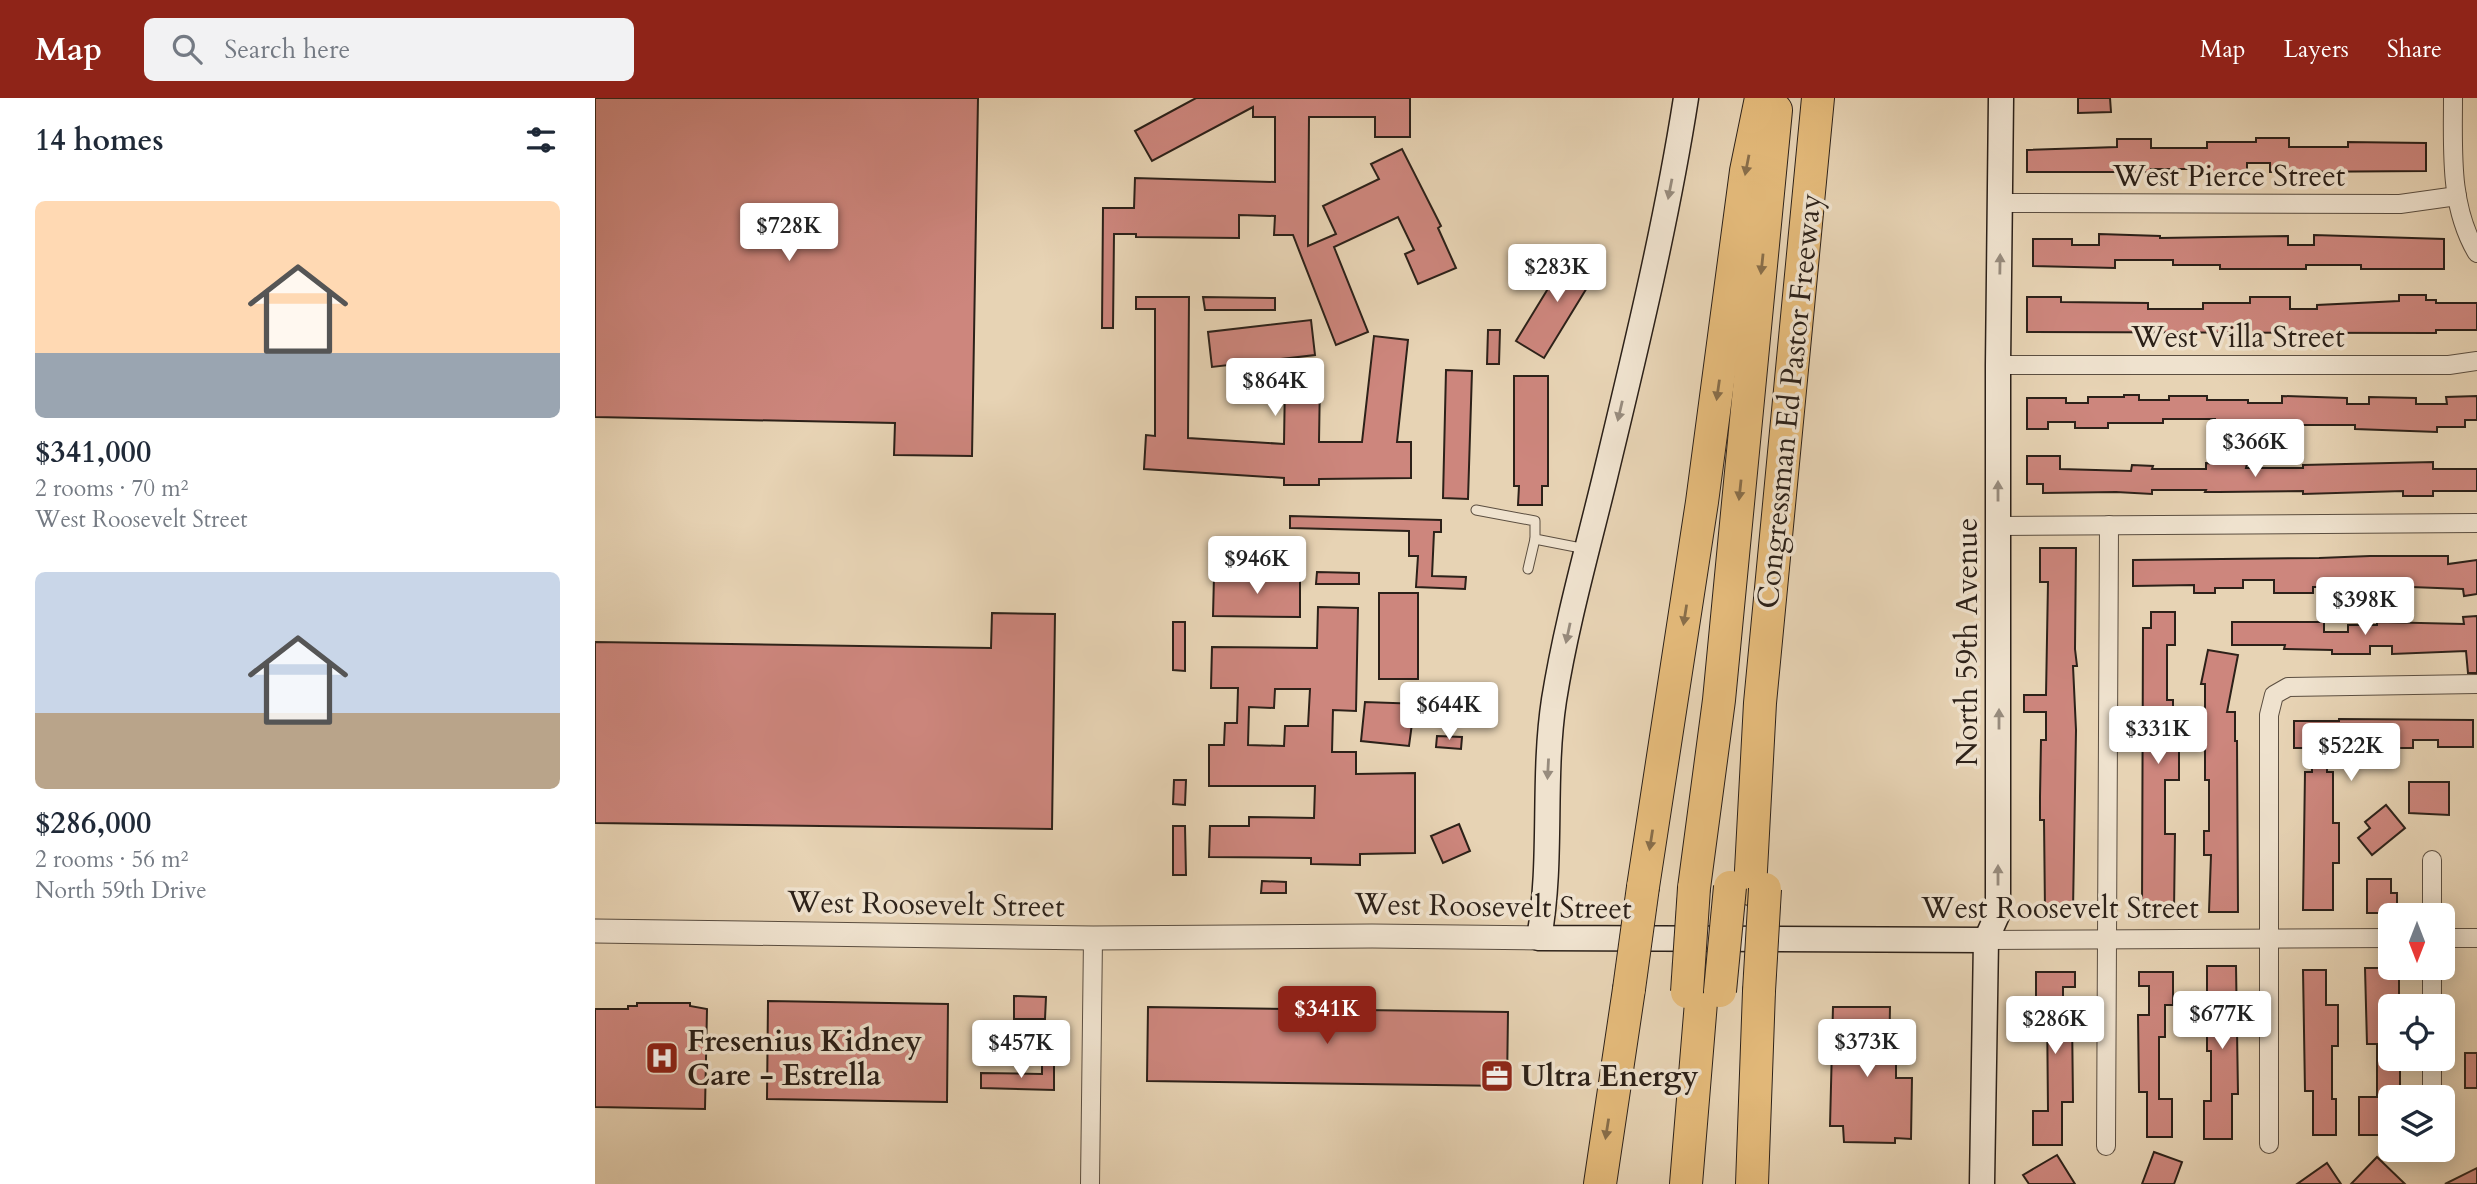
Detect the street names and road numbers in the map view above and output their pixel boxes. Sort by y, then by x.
street label: West Pierce Street [2112,156,2346,197]
street label: Congressman Ed Pastor Freeway [1747,191,1832,611]
street label: West Villa Street [2130,317,2345,358]
street label: North 59th Avenue [1947,518,1988,766]
street label: West Roosevelt Street [786,882,1066,927]
street label: West Roosevelt Street [1353,884,1633,929]
street label: West Roosevelt Street [1920,888,2199,929]

